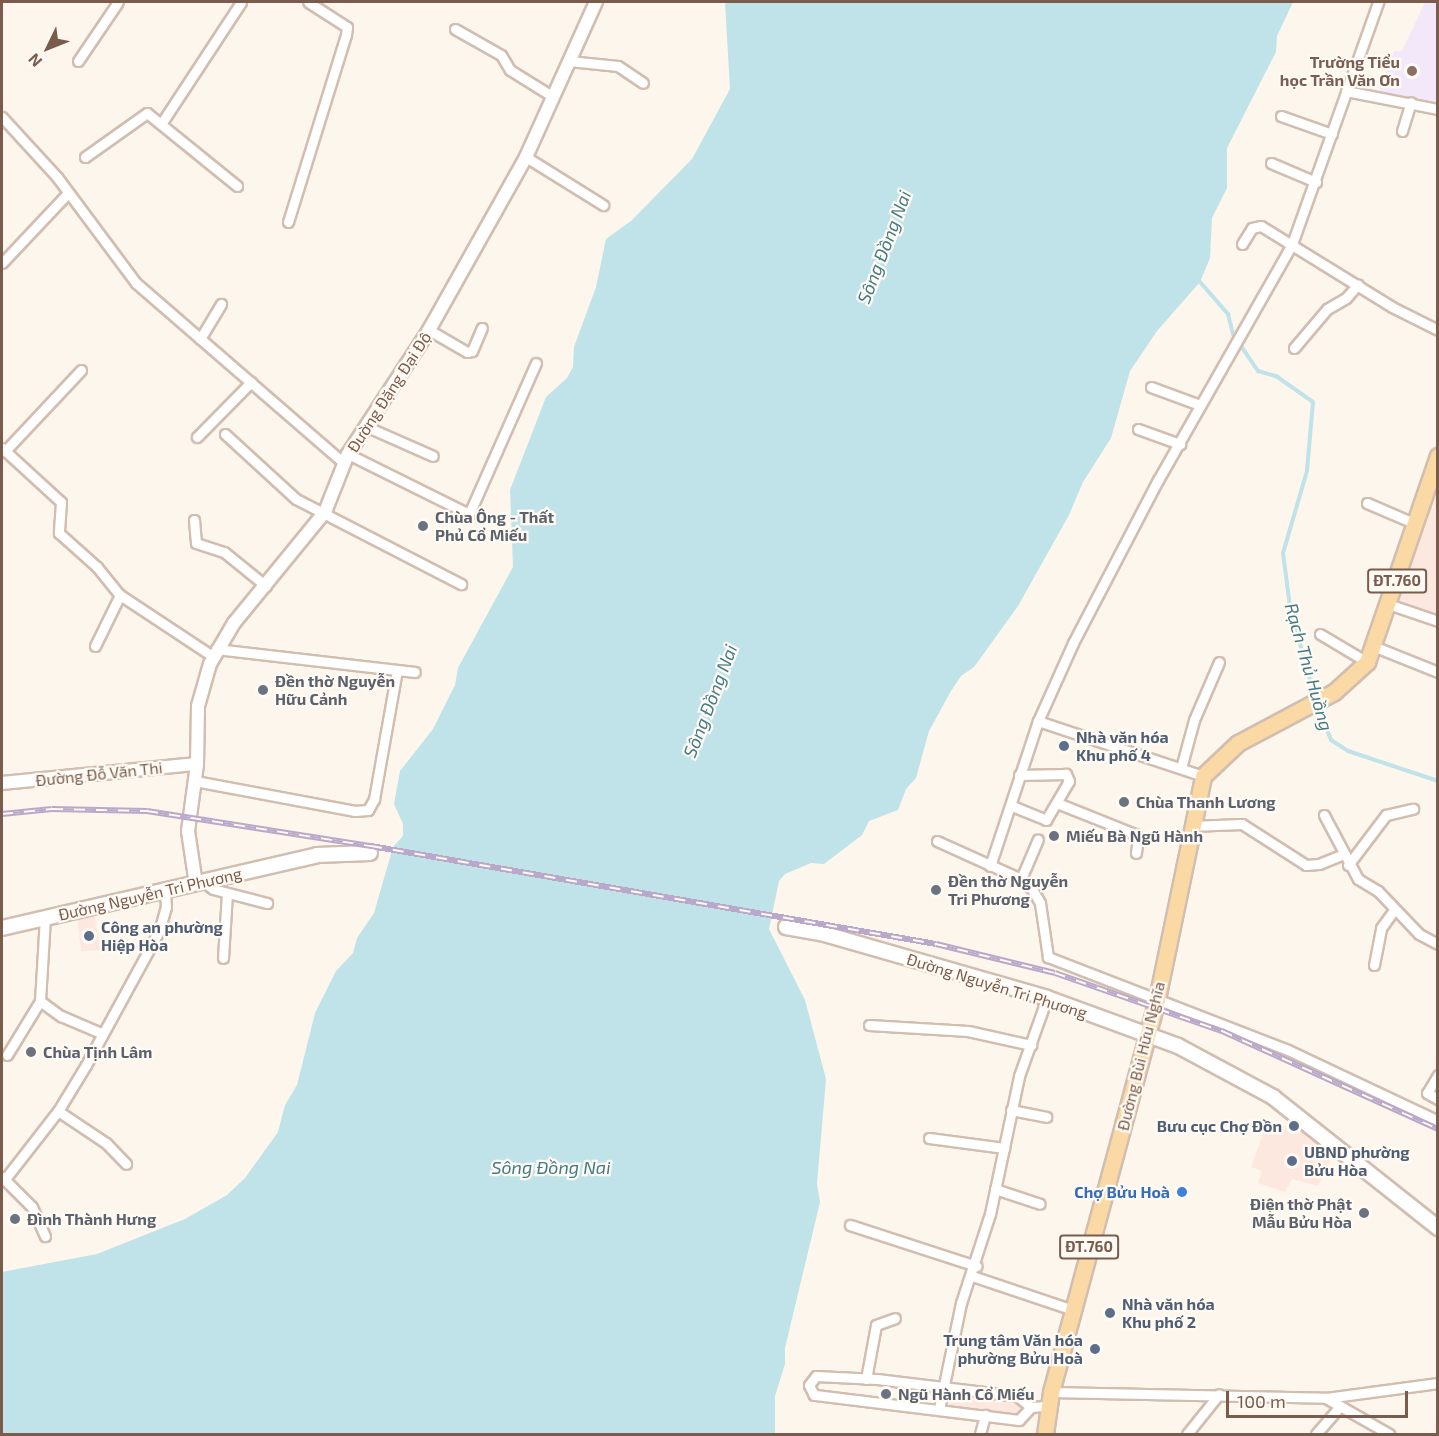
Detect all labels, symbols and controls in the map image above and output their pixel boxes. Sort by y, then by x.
north arrow [18,18,78,78]
text: N [24,50,45,71]
place label: Trường Tiểu học Trần Văn Ơn [1279,52,1400,90]
marker: Trường Tiểu học Trần Văn Ơn [1405,64,1419,78]
water label: Sông Đồng Nai [853,187,915,307]
street label: Đường Đặng Đại Độ [343,328,435,456]
place label: Chùa Ông - Thất Phủ Cổ Miếu [435,507,554,545]
marker: Chùa Ông - Thất Phủ Cổ Miếu [416,519,430,533]
road number: ĐT.760 [1367,569,1427,593]
water label: Rạch Thủ Huồng [1280,600,1338,734]
water label: Sông Đồng Nai [679,641,741,761]
place label: Đền thờ Nguyễn Hữu Cảnh [275,671,395,709]
marker: Đền thờ Nguyễn Hữu Cảnh [256,683,270,697]
place label: Nhà văn hóa Khu phố 4 [1076,727,1169,765]
marker: Nhà văn hóa Khu phố 4 [1057,739,1071,753]
street label: Đường Đỗ Văn Thi [34,758,164,790]
place label: Chùa Thanh Lương [1136,792,1276,812]
marker: Chùa Thanh Lương [1117,795,1131,809]
place label: Miếu Bà Ngũ Hành [1066,826,1203,846]
marker: Miếu Bà Ngũ Hành [1047,829,1061,843]
street label: Đường Nguyễn Tri Phương [56,864,244,924]
place label: Đền thờ Nguyễn Tri Phương [948,871,1068,909]
marker: Đền thờ Nguyễn Tri Phương [929,883,943,897]
place label: Công an phường Hiệp Hòa [101,917,223,955]
marker: Công an phường Hiệp Hòa [82,929,96,943]
street label: Đường Nguyễn Tri Phương [904,949,1090,1023]
street label: Đường Bùi Hữu Nghĩa [1113,979,1169,1133]
place label: Chùa Tịnh Lâm [43,1042,153,1062]
marker: Chùa Tịnh Lâm [24,1045,38,1059]
place label: Bưu cục Chợ Đồn [1157,1116,1282,1136]
marker: Bưu cục Chợ Đồn [1287,1119,1301,1133]
place label: UBND phường Bửu Hòa [1304,1142,1410,1180]
marker: UBND phường Bửu Hòa [1285,1154,1299,1168]
water label: Sông Đồng Nai [491,1156,611,1178]
place label: Chợ Bửu Hoà [1074,1182,1170,1202]
marker: Chợ Bửu Hoà [1175,1185,1189,1199]
place label: Điện thờ Phật Mẫu Bửu Hòa [1250,1194,1352,1232]
marker: Điện thờ Phật Mẫu Bửu Hòa [1357,1206,1371,1220]
place label: Đình Thành Hưng [27,1209,157,1229]
marker: Đình Thành Hưng [8,1212,22,1226]
road number: ĐT.760 [1059,1235,1119,1259]
place label: Nhà văn hóa Khu phố 2 [1122,1294,1215,1332]
marker: Nhà văn hóa Khu phố 2 [1103,1306,1117,1320]
place label: Trung tâm Văn hóa phường Bửu Hoà [943,1330,1083,1368]
marker: Trung tâm Văn hóa phường Bửu Hoà [1088,1342,1102,1356]
scale bar [1229,1379,1410,1417]
place label: Ngũ Hành Cổ Miếu [898,1384,1035,1404]
marker: Ngũ Hành Cổ Miếu [879,1387,893,1401]
text: 100 m [1237,1390,1286,1412]

